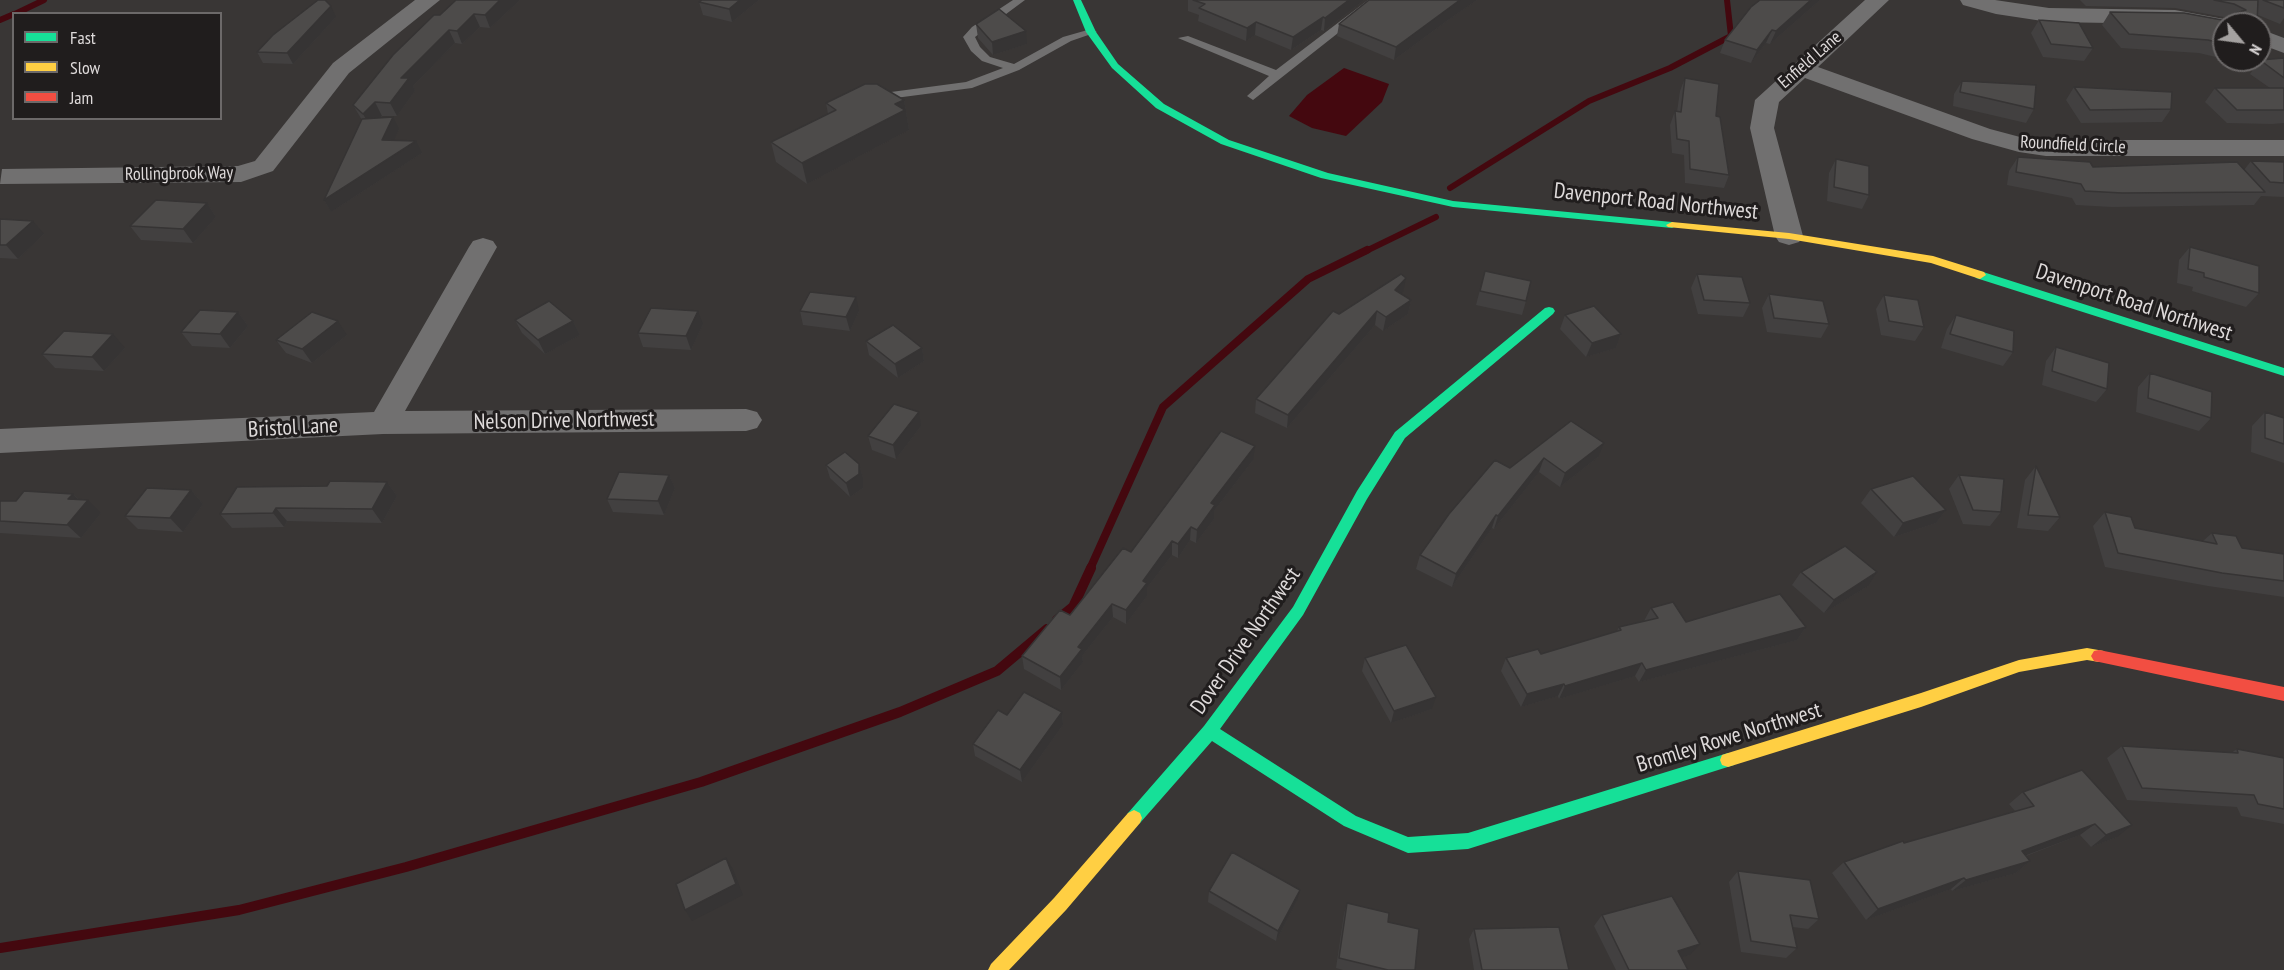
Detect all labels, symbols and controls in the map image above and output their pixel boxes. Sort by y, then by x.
legend [12,12,222,120]
north arrow [2212,12,2272,72]
text: Fast [70,26,96,49]
street label: Enfield Lane [1774,27,1846,93]
text: N [2245,41,2267,58]
text: Slow [70,56,100,79]
text: Jam [70,86,93,109]
street label: Roundfield Circle [2020,131,2126,159]
street label: Rollingbrook Way [125,162,233,186]
street label: Davenport Road Northwest [1553,178,1759,226]
street label: Davenport Road Northwest [2032,259,2236,347]
street label: Nelson Drive Northwest [473,406,655,436]
street label: Bristol Lane [247,412,339,444]
street label: Dover Drive Northwest [1186,563,1306,719]
street label: Bromley Rowe Northwest [1634,697,1824,779]

